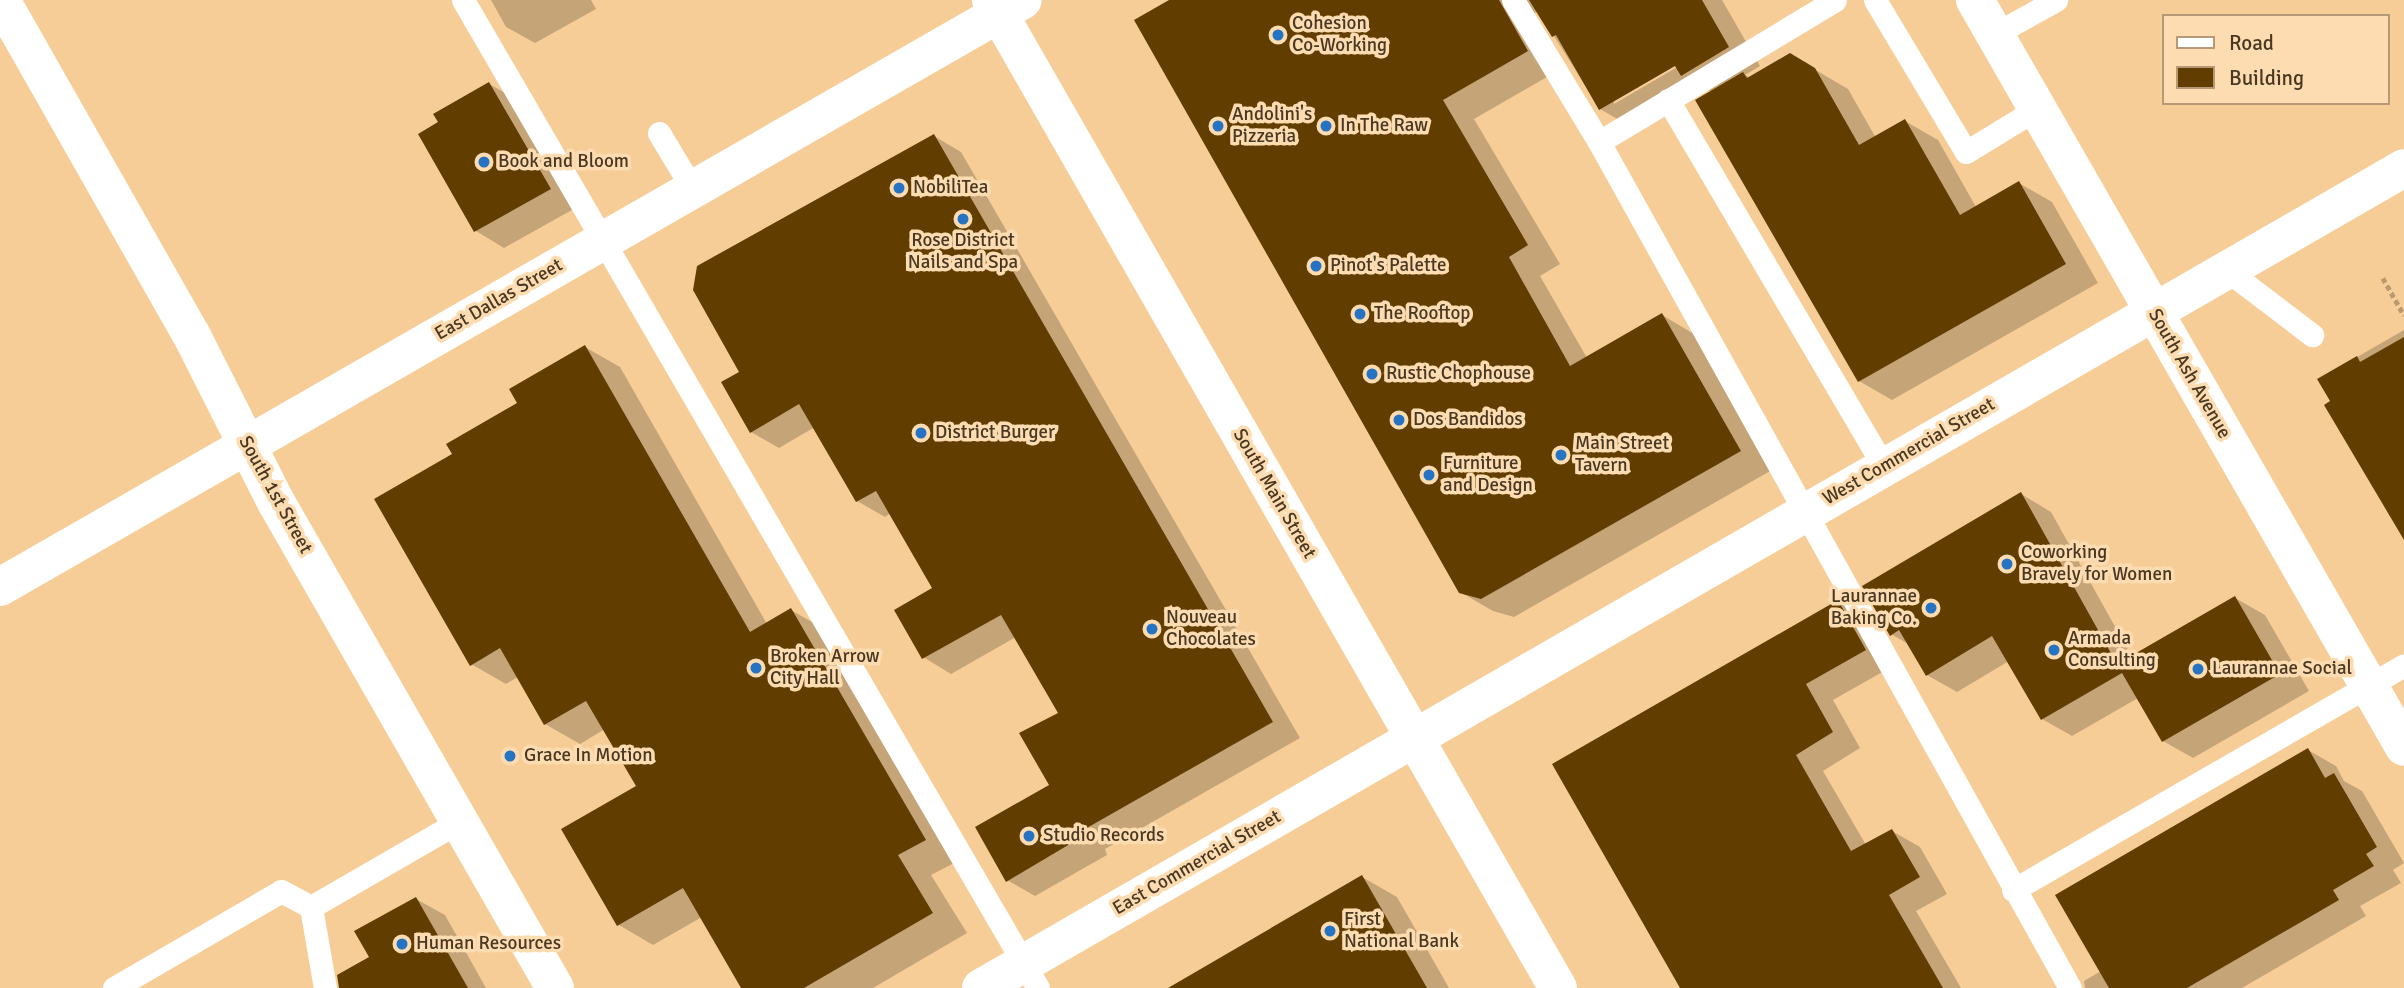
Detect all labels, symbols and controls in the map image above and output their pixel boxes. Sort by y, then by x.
place label: Cohesion Co-Working [1292,13,1387,57]
legend [2162,14,2390,105]
marker: Cohesion Co-Working [1270,27,1286,43]
text: Road [2229,30,2274,56]
text: Building [2229,65,2304,91]
place label: Andolini's Pizzeria [1232,104,1312,148]
place label: In The Raw [1340,115,1428,137]
marker: Andolini's Pizzeria [1210,118,1226,134]
marker: In The Raw [1318,118,1334,134]
place label: Book and Bloom [498,151,629,173]
marker: Book and Bloom [476,154,492,170]
place label: NobiliTea [913,177,989,199]
marker: NobiliTea [891,180,907,196]
marker: Rose District Nails and Spa [955,211,971,227]
place label: Rose District Nails and Spa [908,230,1018,274]
street label: East Dallas Street [431,254,567,346]
place label: Pinot's Palette [1330,255,1447,277]
marker: Pinot's Palette [1308,258,1324,274]
place label: The Rooftop [1374,303,1470,325]
street label: South Ash Avenue [2143,305,2235,443]
marker: The Rooftop [1352,306,1368,322]
place label: Rustic Chophouse [1386,363,1531,385]
marker: Rustic Chophouse [1364,366,1380,382]
street label: West Commercial Street [1819,393,1999,511]
place label: Dos Bandidos [1413,409,1523,431]
marker: Dos Bandidos [1391,412,1407,428]
place label: District Burger [935,422,1055,444]
marker: District Burger [913,425,929,441]
street label: South Main Street [1228,425,1320,563]
street label: South 1st Street [233,432,317,558]
place label: Main Street Tavern [1575,433,1669,477]
marker: Main Street Tavern [1553,447,1569,463]
place label: Furniture and Design [1443,453,1533,497]
marker: Furniture and Design [1421,467,1437,483]
place label: Coworking Bravely for Women [2021,542,2172,586]
marker: Coworking Bravely for Women [1999,556,2015,572]
place label: Laurannae Baking Co. [1831,586,1917,630]
marker: Laurannae Baking Co. [1923,600,1939,616]
place label: Nouveau Chocolates [1166,607,1256,651]
marker: Nouveau Chocolates [1144,621,1160,637]
place label: Armada Consulting [2068,628,2156,672]
marker: Armada Consulting [2046,642,2062,658]
place label: Broken Arrow City Hall [770,646,880,690]
place label: Laurannae Social [2212,658,2352,680]
marker: Broken Arrow City Hall [748,660,764,676]
marker: Laurannae Social [2190,661,2206,677]
place label: Grace In Motion [524,745,653,767]
marker: Grace In Motion [502,748,518,764]
street label: East Commercial Street [1109,806,1285,920]
place label: Studio Records [1043,825,1164,847]
marker: Studio Records [1021,828,1037,844]
place label: First National Bank [1344,909,1459,953]
marker: First National Bank [1322,923,1338,939]
place label: Human Resources [416,933,561,955]
marker: Human Resources [394,936,410,952]

